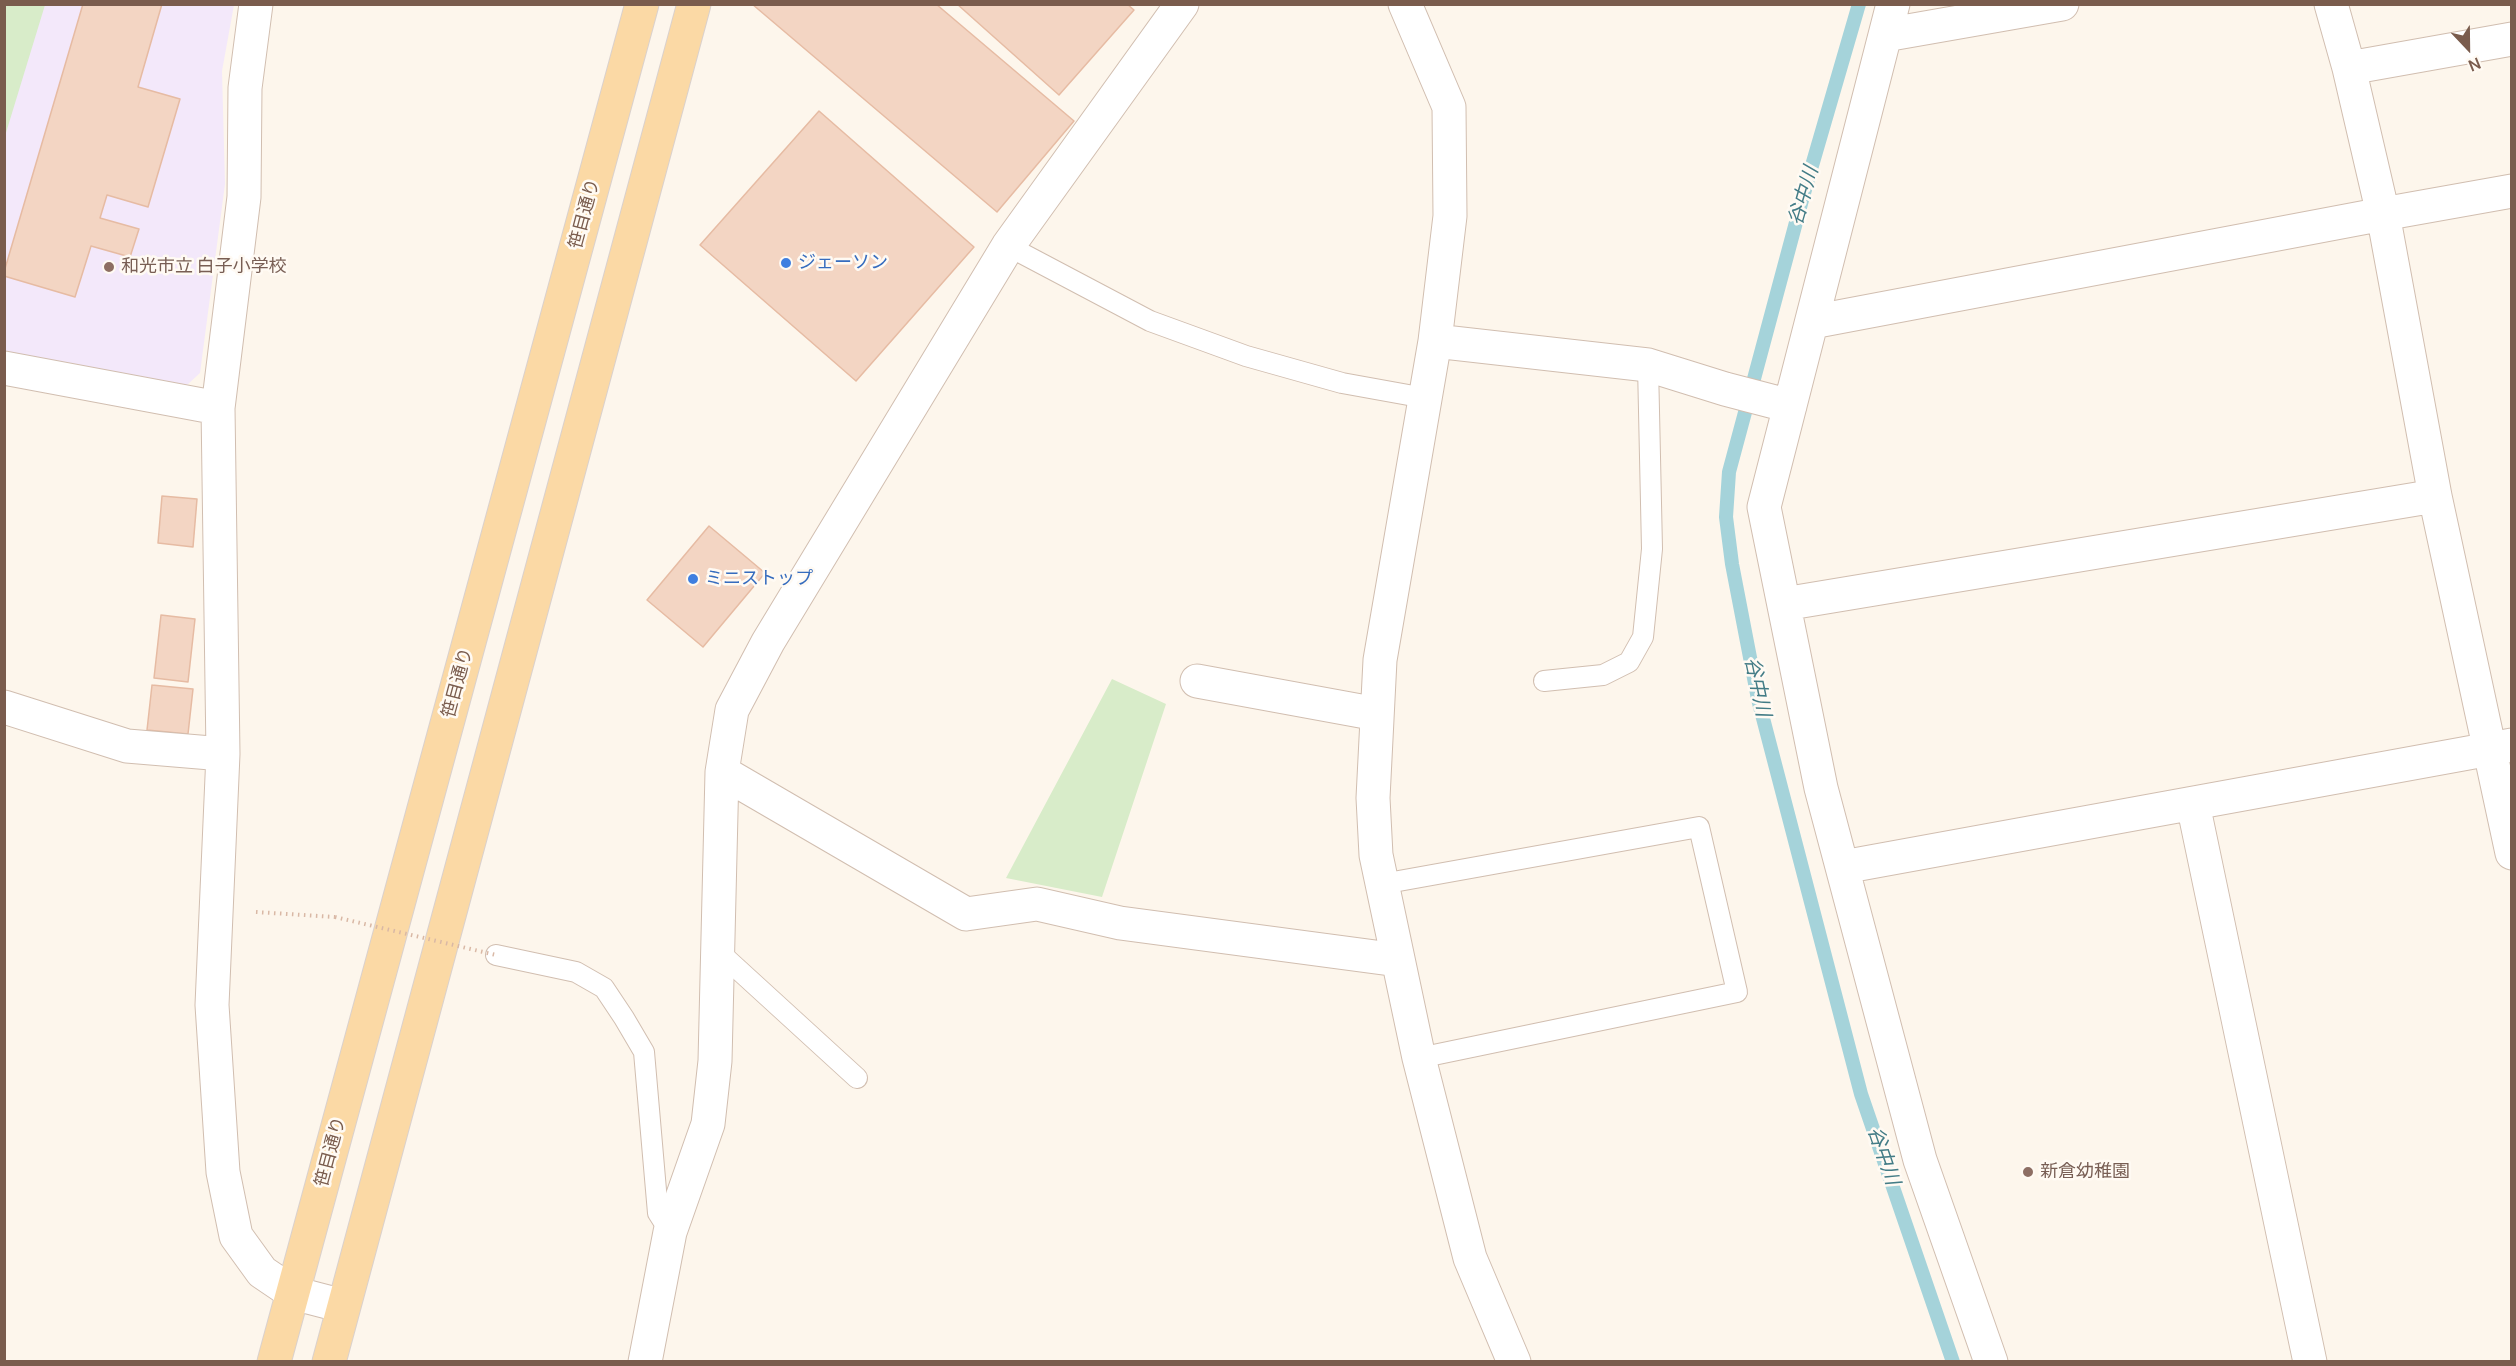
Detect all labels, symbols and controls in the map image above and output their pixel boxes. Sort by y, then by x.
north arrow [2438,18,2498,78]
text: N [2465,52,2484,77]
water label: 谷中川 [1784,164,1824,228]
street label: 笹目通り [565,176,605,252]
place label: ジェーソン [798,252,888,274]
place label: 和光市立 白子小学校 [121,256,287,278]
marker: ジェーソン [779,256,793,270]
marker: 和光市立 白子小学校 [102,260,116,274]
place label: ミニストップ [705,568,813,590]
marker: ミニストップ [686,572,700,586]
street label: 笹目通り [438,645,478,721]
water label: 谷中川 [1739,655,1775,719]
street label: 笹目通り [311,1114,351,1190]
water label: 谷中川 [1862,1124,1904,1188]
place label: 新倉幼稚園 [2040,1161,2130,1183]
marker: 新倉幼稚園 [2021,1165,2035,1179]

